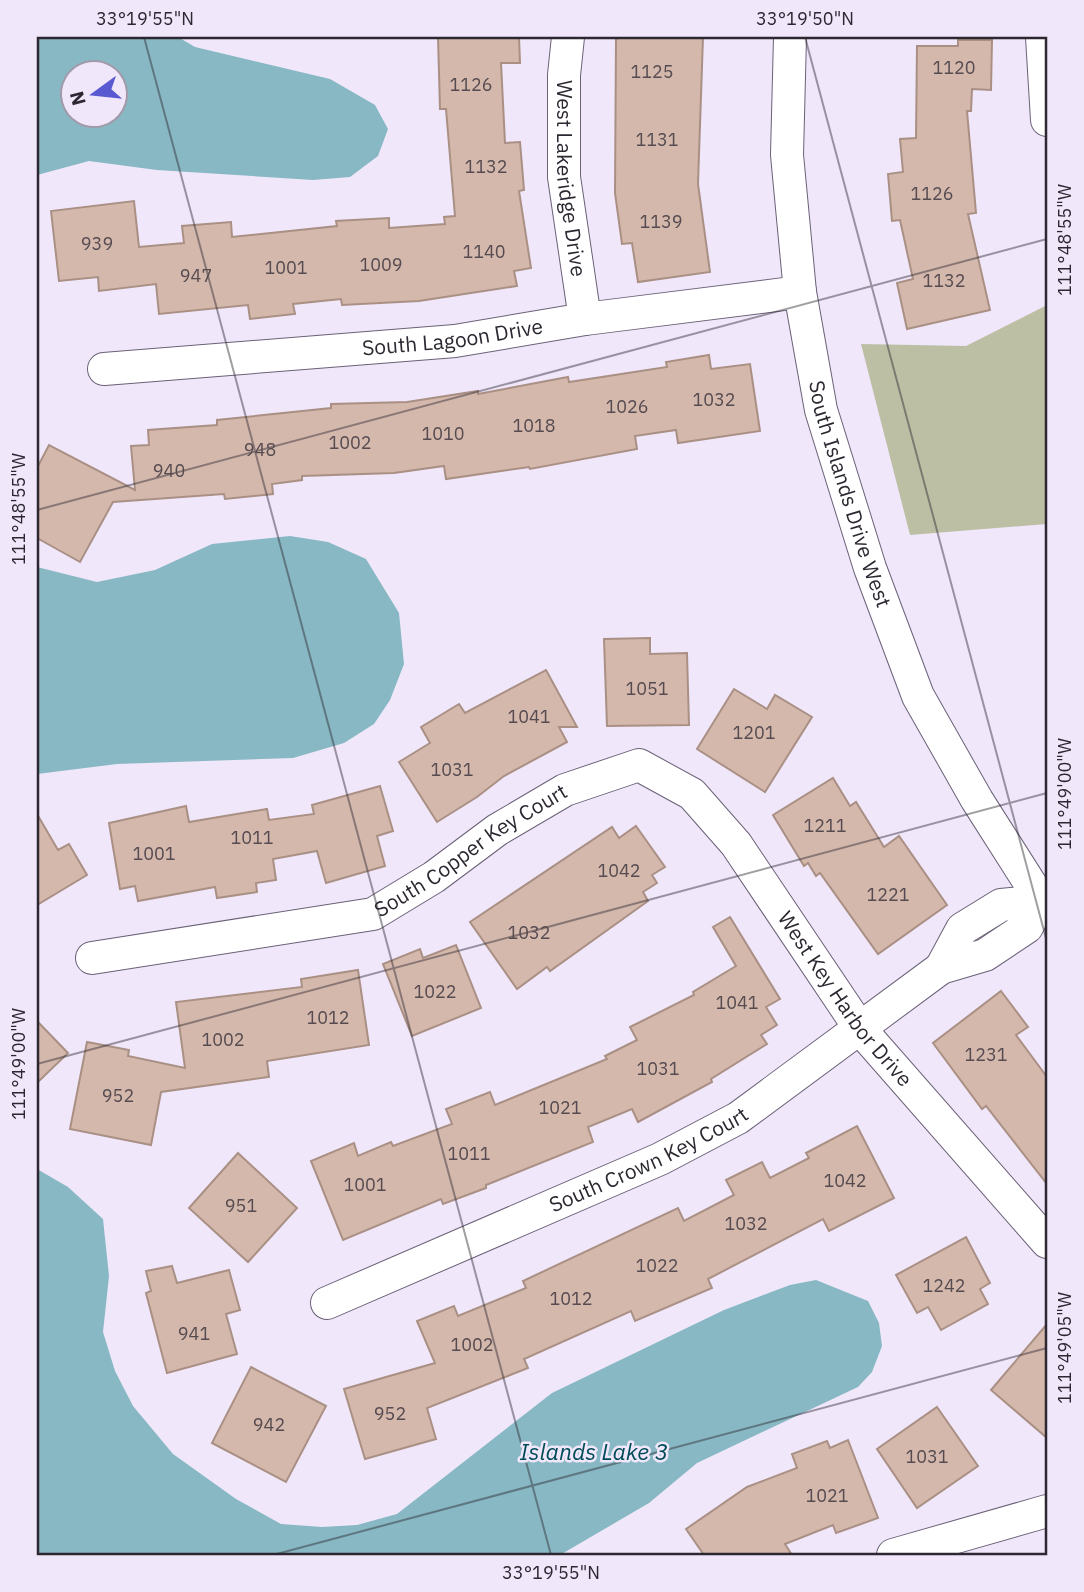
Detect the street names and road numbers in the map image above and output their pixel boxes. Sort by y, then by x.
street label: West Lakeridge Drive [551,80,594,278]
street label: South Lagoon Drive [361,311,545,361]
street label: South Islands Drive West [803,378,899,611]
street label: South Copper Key Court [369,777,572,923]
street label: West Key Harbor Drive [772,905,919,1092]
street label: South Crown Key Court [544,1100,753,1218]

